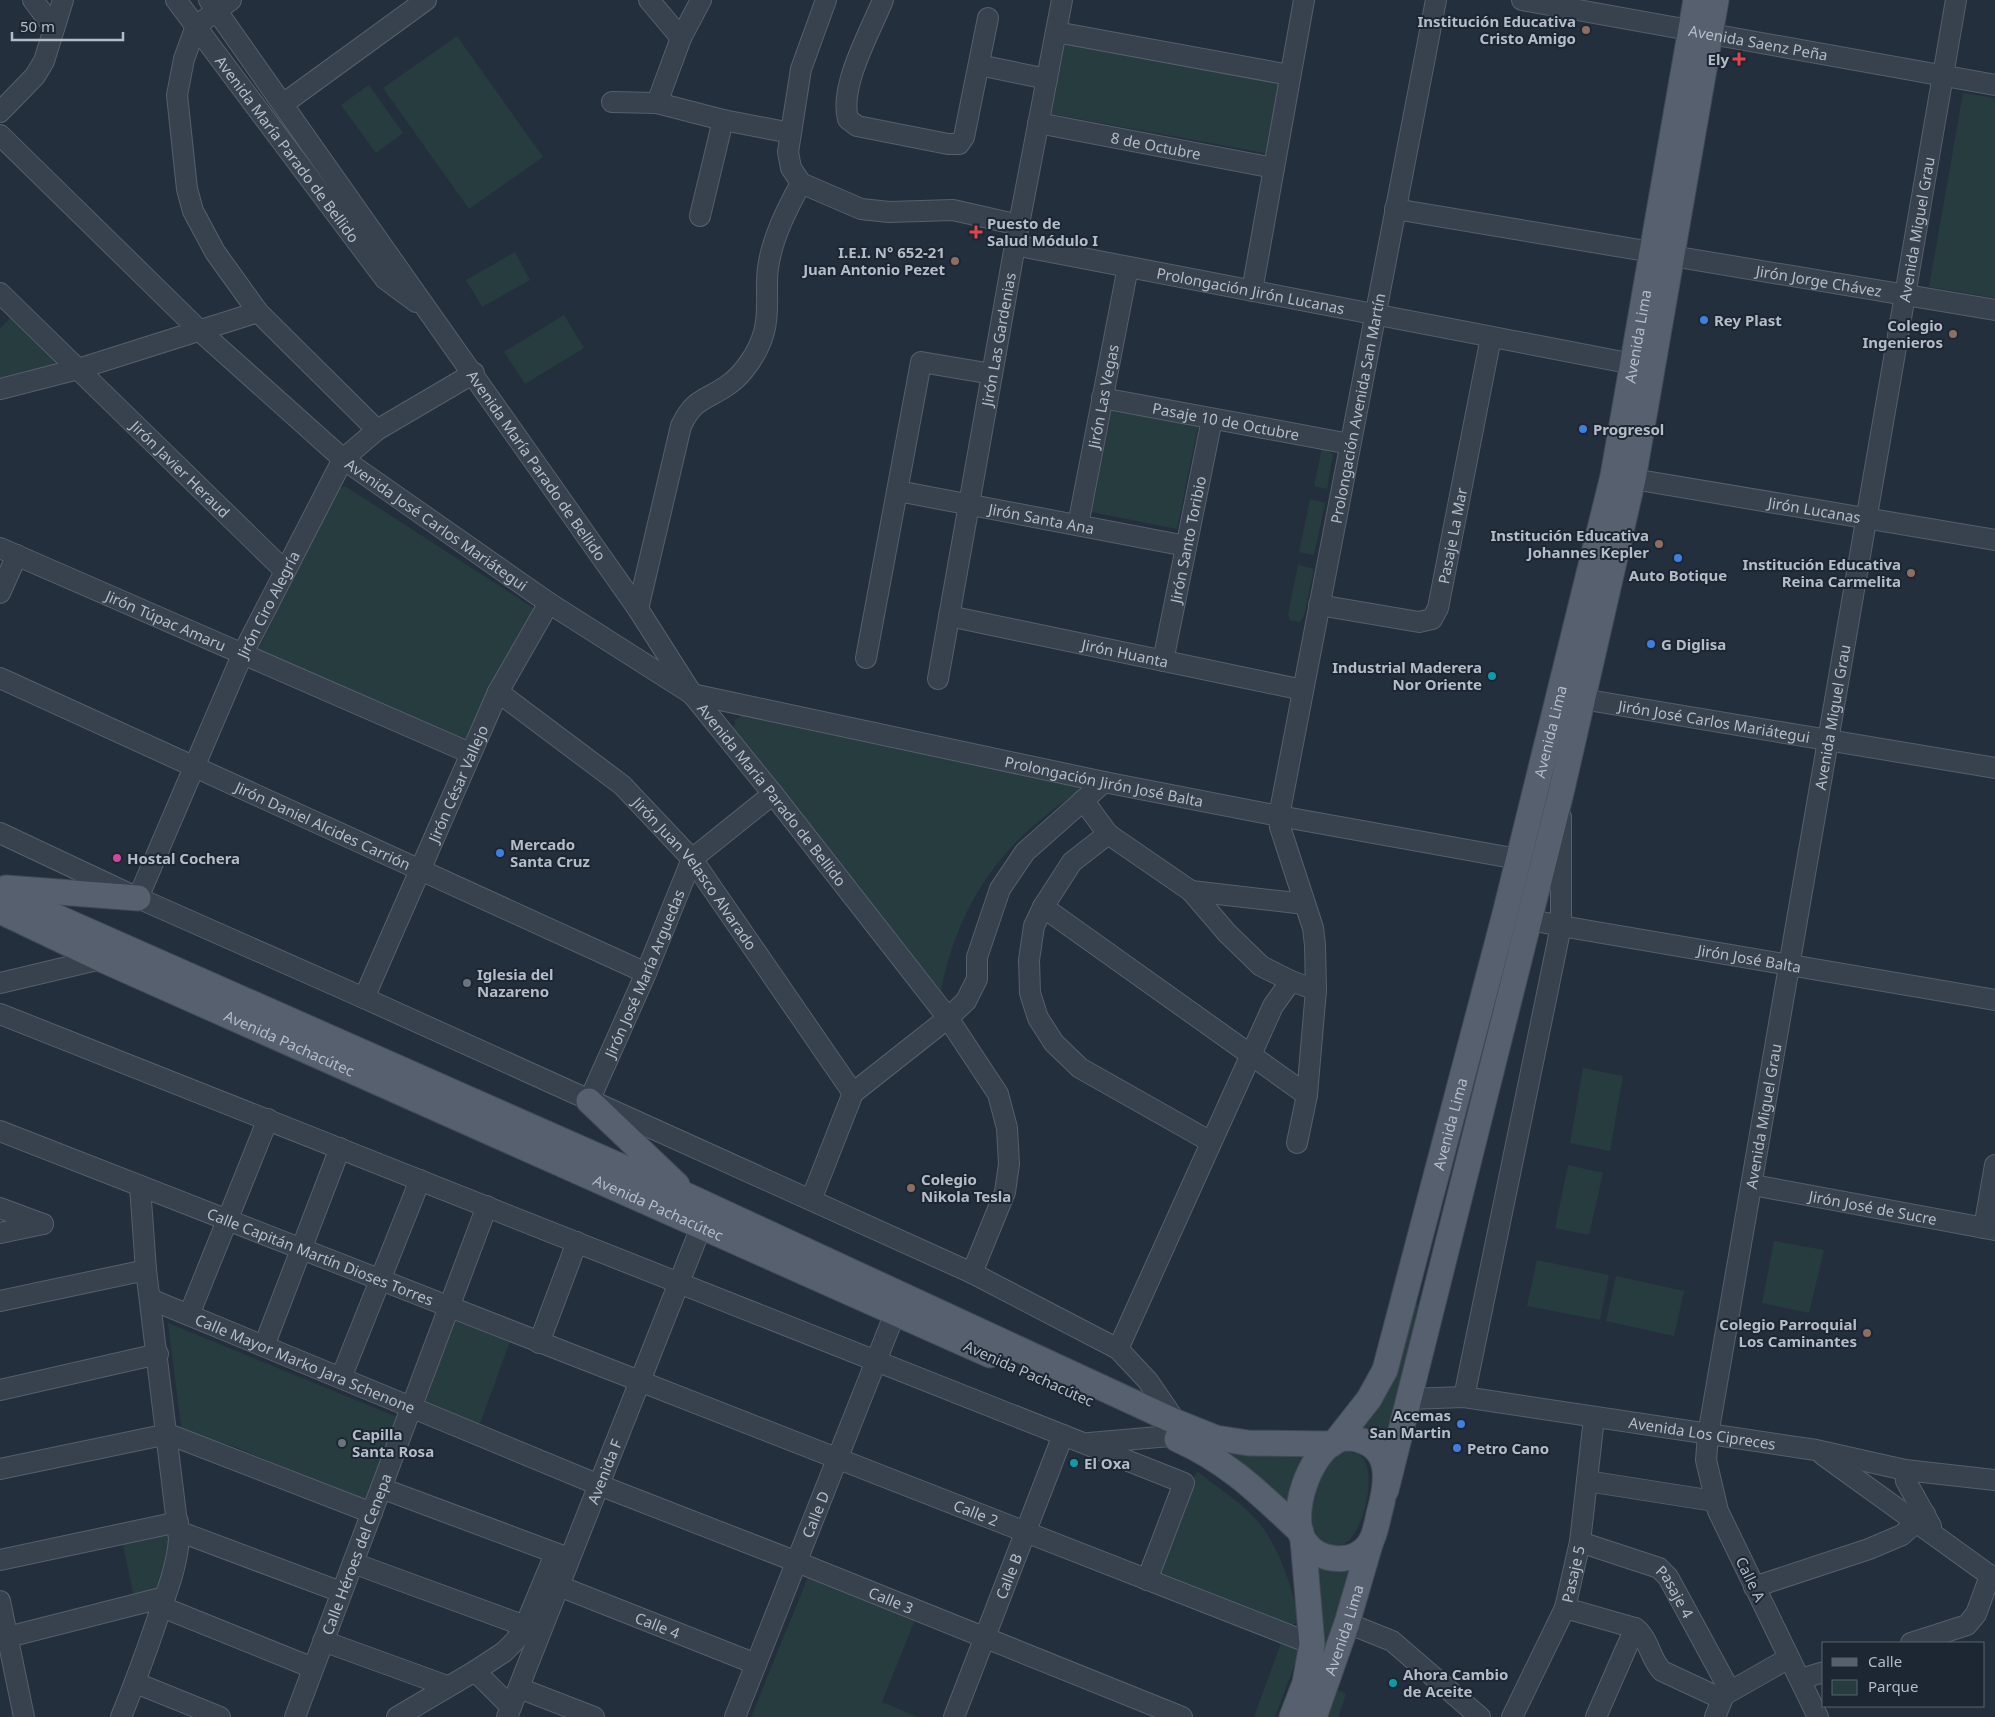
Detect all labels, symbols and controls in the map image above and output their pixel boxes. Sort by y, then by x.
scale bar [12,10,124,42]
place label: Institución Educativa Cristo Amigo [1417,11,1576,48]
text: 50 m [20,16,55,36]
street label: Avenida Saenz Peña [1687,20,1829,65]
marker: Institución Educativa Cristo Amigo [1580,24,1592,36]
place label: Ely [1708,49,1729,69]
street label: Avenida María Parado de Bellido [211,51,364,246]
marker: Ely [1733,53,1745,65]
street label: 8 de Octubre [1109,127,1203,164]
street label: Avenida Miguel Grau [1894,155,1939,304]
place label: Puesto de Salud Módulo I [987,213,1098,250]
marker: Puesto de Salud Módulo I [969,225,983,239]
place label: I.E.I. N° 652-21 Juan Antonio Pezet [801,242,945,279]
marker: I.E.I. N° 652-21 Juan Antonio Pezet [949,255,961,267]
street label: Jirón Jorge Chávez [1753,260,1883,301]
street label: Prolongación Jirón Lucanas [1155,262,1346,318]
street label: Jirón Las Gardenias [976,271,1020,410]
street label: Avenida Lima [1619,288,1655,385]
street label: Prolongación Avenida San Martín [1325,291,1389,525]
place label: Rey Plast [1714,310,1782,330]
marker: Rey Plast [1698,314,1710,326]
place label: Colegio Ingenieros [1862,315,1943,352]
marker: Colegio Ingenieros [1947,328,1959,340]
street label: Jirón Las Vegas [1083,343,1123,452]
street label: Avenida María Parado de Bellido [463,366,611,564]
street label: Pasaje 10 de Octubre [1151,398,1301,444]
street label: Jirón Javier Heraud [125,415,234,522]
place label: Progresol [1593,419,1664,439]
marker: Progresol [1577,423,1589,435]
street label: Avenida José Carlos Mariátegui [341,454,532,595]
street label: Jirón Santo Toribio [1165,474,1210,607]
street label: Pasaje La Mar [1433,486,1471,586]
street label: Jirón Lucanas [1765,492,1862,527]
street label: Jirón Santa Ana [985,498,1096,538]
place label: Institución Educativa Johannes Kepler [1490,525,1649,562]
marker: Institución Educativa Johannes Kepler [1653,538,1665,550]
street label: Jirón Ciro Alegría [231,548,304,663]
marker: Auto Botique [1672,552,1684,564]
place label: Institución Educativa Reina Carmelita [1742,554,1901,591]
place label: Auto Botique [1629,565,1727,585]
marker: Institución Educativa Reina Carmelita [1905,567,1917,579]
street label: Jirón Túpac Amaru [101,585,229,655]
street label: Jirón Huanta [1078,634,1170,672]
place label: G Diglisa [1661,634,1726,654]
marker: G Diglisa [1645,638,1657,650]
street label: Avenida Miguel Grau [1810,643,1854,791]
place label: Industrial Maderera Nor Oriente [1332,657,1482,694]
marker: Industrial Maderera Nor Oriente [1486,670,1498,682]
street label: Avenida Lima [1529,683,1571,780]
street label: Jirón José Carlos Mariátegui [1615,695,1811,747]
street label: Avenida María Parado de Bellido [693,699,851,890]
street label: Jirón César Vallejo [423,722,492,847]
street label: Prolongación Jirón José Balta [1003,751,1205,811]
street label: Jirón Daniel Alcides Carrión [230,776,414,874]
street label: Jirón Juan Velasco Alvarado [627,791,762,954]
place label: Mercado Santa Cruz [510,834,590,871]
marker: Mercado Santa Cruz [494,847,506,859]
place label: Hostal Cochera [127,848,240,868]
marker: Hostal Cochera [111,852,123,864]
street label: Jirón José María Arguedas [599,886,689,1063]
street label: Jirón José Balta [1694,939,1803,977]
place label: Iglesia del Nazareno [477,964,554,1001]
marker: Iglesia del Nazareno [461,977,473,989]
street label: Avenida Pachacútec [221,1005,358,1081]
street label: Avenida Miguel Grau [1741,1042,1785,1190]
street label: Avenida Lima [1428,1076,1471,1172]
place label: Colegio Nikola Tesla [921,1169,1011,1206]
street label: Avenida Pachacútec [590,1170,727,1245]
marker: Colegio Nikola Tesla [905,1182,917,1194]
street label: Jirón José de Sucre [1805,1185,1938,1229]
street label: Calle Capitán Martín Dioses Torres [204,1203,437,1310]
street label: Calle Mayor Marko Jara Schenone [192,1309,418,1418]
place label: Colegio Parroquial Los Caminantes [1719,1314,1857,1351]
marker: Colegio Parroquial Los Caminantes [1861,1327,1873,1339]
street label: Avenida Pachacútec [961,1335,1097,1411]
place label: Acemas San Martin [1370,1405,1451,1442]
street label: Avenida Los Cipreces [1627,1412,1777,1454]
marker: Acemas San Martin [1455,1418,1467,1430]
place label: Capilla Santa Rosa [352,1424,434,1461]
street label: Avenida F [582,1436,626,1507]
marker: Capilla Santa Rosa [336,1437,348,1449]
place label: Petro Cano [1467,1438,1549,1458]
marker: Petro Cano [1451,1442,1463,1454]
place label: El Oxa [1084,1453,1130,1473]
marker: El Oxa [1068,1457,1080,1469]
street label: Calle Héroes del Cenepa [317,1471,396,1638]
street label: Calle D [797,1488,834,1541]
street label: Calle 2 [951,1495,1001,1530]
street label: Pasaje 5 [1557,1544,1589,1605]
street label: Calle B [990,1550,1026,1602]
street label: Calle A [1732,1553,1771,1605]
street label: Pasaje 4 [1652,1561,1699,1622]
street label: Calle 3 [866,1582,917,1618]
street label: Avenida Lima [1319,1582,1368,1678]
street label: Calle 4 [632,1607,683,1643]
legend [1822,1642,1985,1707]
text: Calle [1868,1651,1902,1671]
place label: Ahora Cambio de Aceite [1403,1664,1508,1701]
text: Parque [1868,1676,1918,1696]
marker: Ahora Cambio de Aceite [1387,1677,1399,1689]

